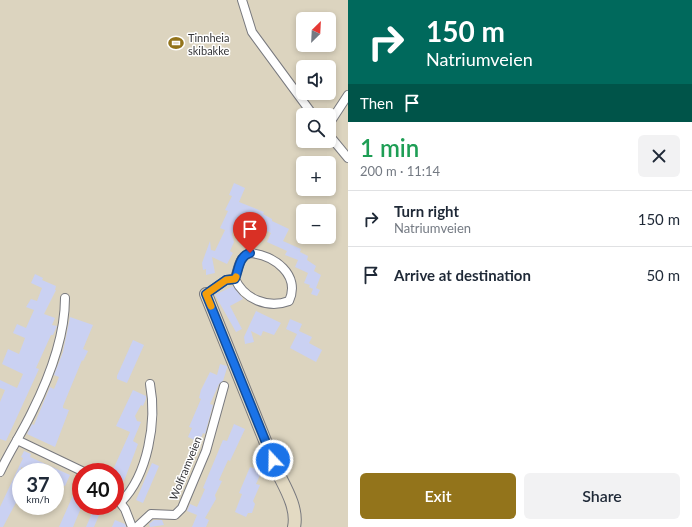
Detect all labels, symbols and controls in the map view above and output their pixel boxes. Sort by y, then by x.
north arrow [296,12,336,52]
map controls [296,12,336,244]
text: 150 m [426,14,505,48]
icon: right [360,16,412,68]
place label: Tinnheia skibakke [188,31,229,57]
sports icon: Tinnheia skibakke [167,34,185,52]
text: Natriumveien [426,48,533,70]
button: sound [296,60,336,100]
icon: arrive [401,92,423,114]
text: Then [360,94,393,112]
button: search [296,108,336,148]
text: 1 min [360,133,419,162]
button: close [638,135,680,177]
button: + [296,156,336,196]
text: 200 m · 11:14 [360,163,440,179]
text: Turn right [394,202,459,220]
button: − [296,204,336,244]
icon: right [360,208,382,230]
text: 150 m [638,210,680,228]
pin [233,212,267,253]
icon: arrive [239,218,261,240]
text: Natriumveien [394,220,471,236]
icon: arrive [360,264,382,286]
text: Arrive at destination [394,266,531,284]
text: 50 m [646,266,680,284]
street label: Wolframveien [166,434,204,502]
position arrow [252,439,294,481]
speed limit sign: 40 [72,463,124,515]
text: 37 [26,472,50,496]
button: Exit [360,473,516,519]
button: Share [524,473,680,519]
text: km/h [26,493,50,505]

